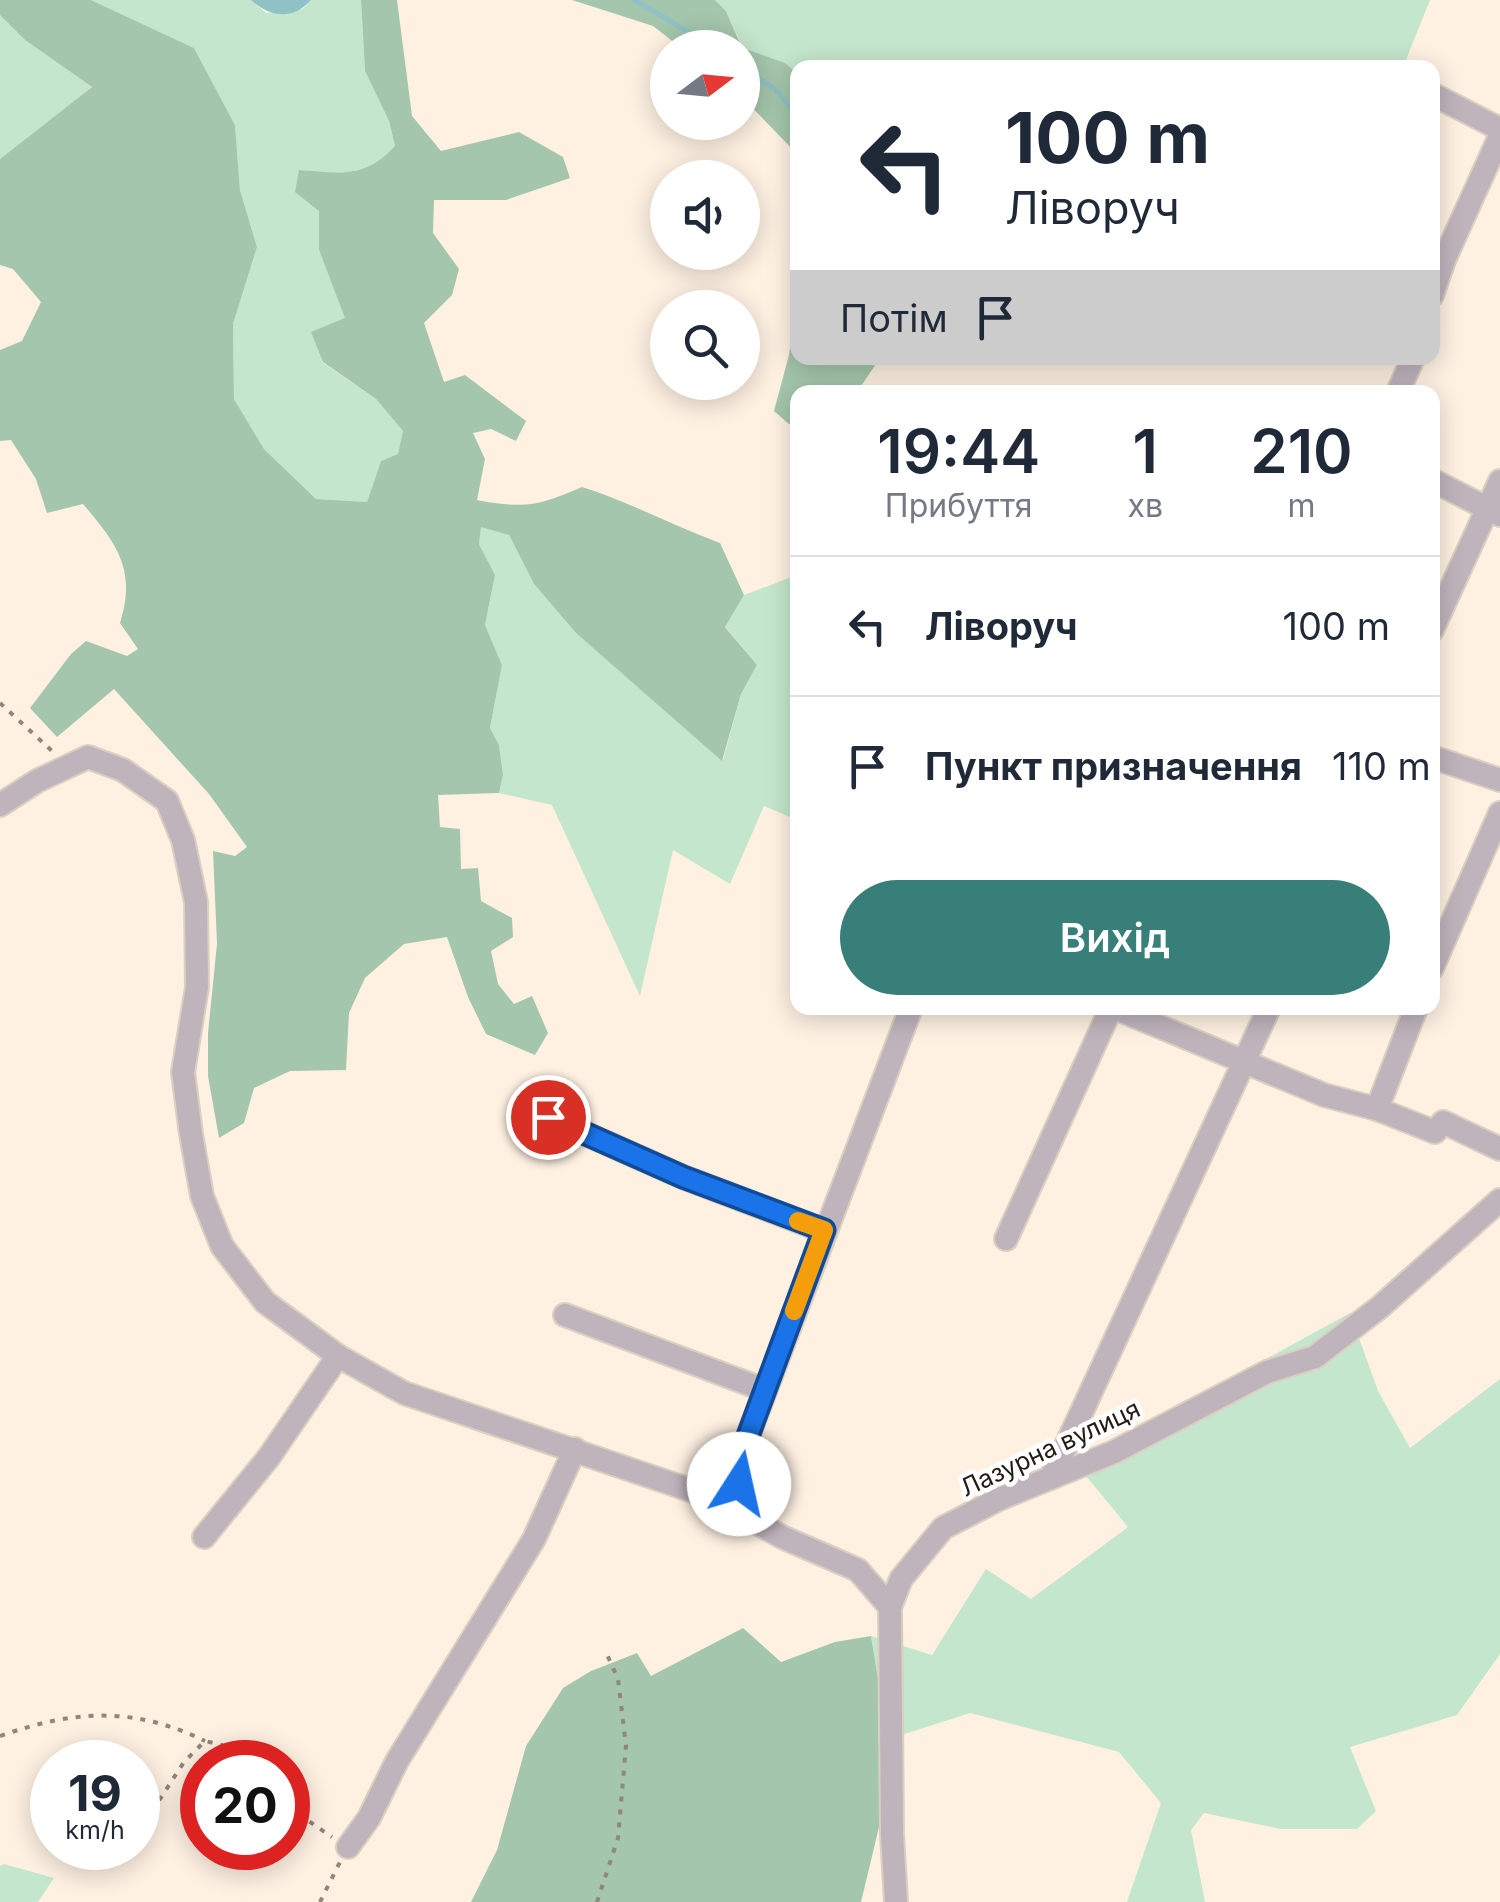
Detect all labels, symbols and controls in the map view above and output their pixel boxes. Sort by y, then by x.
north arrow [650,30,760,140]
map controls [650,30,760,400]
text: 100 m [1005,95,1210,180]
icon: left [840,100,970,230]
button: sound [650,160,760,270]
text: Ліворуч [1005,180,1180,235]
button: search [650,290,760,400]
icon: arrive [968,290,1023,345]
text: Потім [840,295,948,341]
text: 19:44 [877,415,1040,487]
text: 1 [1133,415,1158,487]
text: 210 [1250,415,1353,487]
text: Прибуття [885,486,1033,525]
text: хв [1127,486,1163,525]
text: m [1287,486,1315,525]
icon: left [840,599,895,654]
text: Ліворуч [925,603,1078,649]
text: 100 m [1283,603,1390,649]
icon: arrive [840,739,895,794]
text: Пункт призначення [925,743,1302,789]
text: 110 m [1332,743,1431,789]
button: Вихід [840,880,1390,995]
pin [506,1075,591,1160]
icon: arrive [521,1090,576,1145]
street label: Лазурна вулиця [955,1393,1145,1503]
position arrow [687,1432,791,1536]
speed limit sign: 20 [180,1740,310,1870]
text: 19 [68,1763,122,1823]
text: km/h [65,1815,125,1845]

